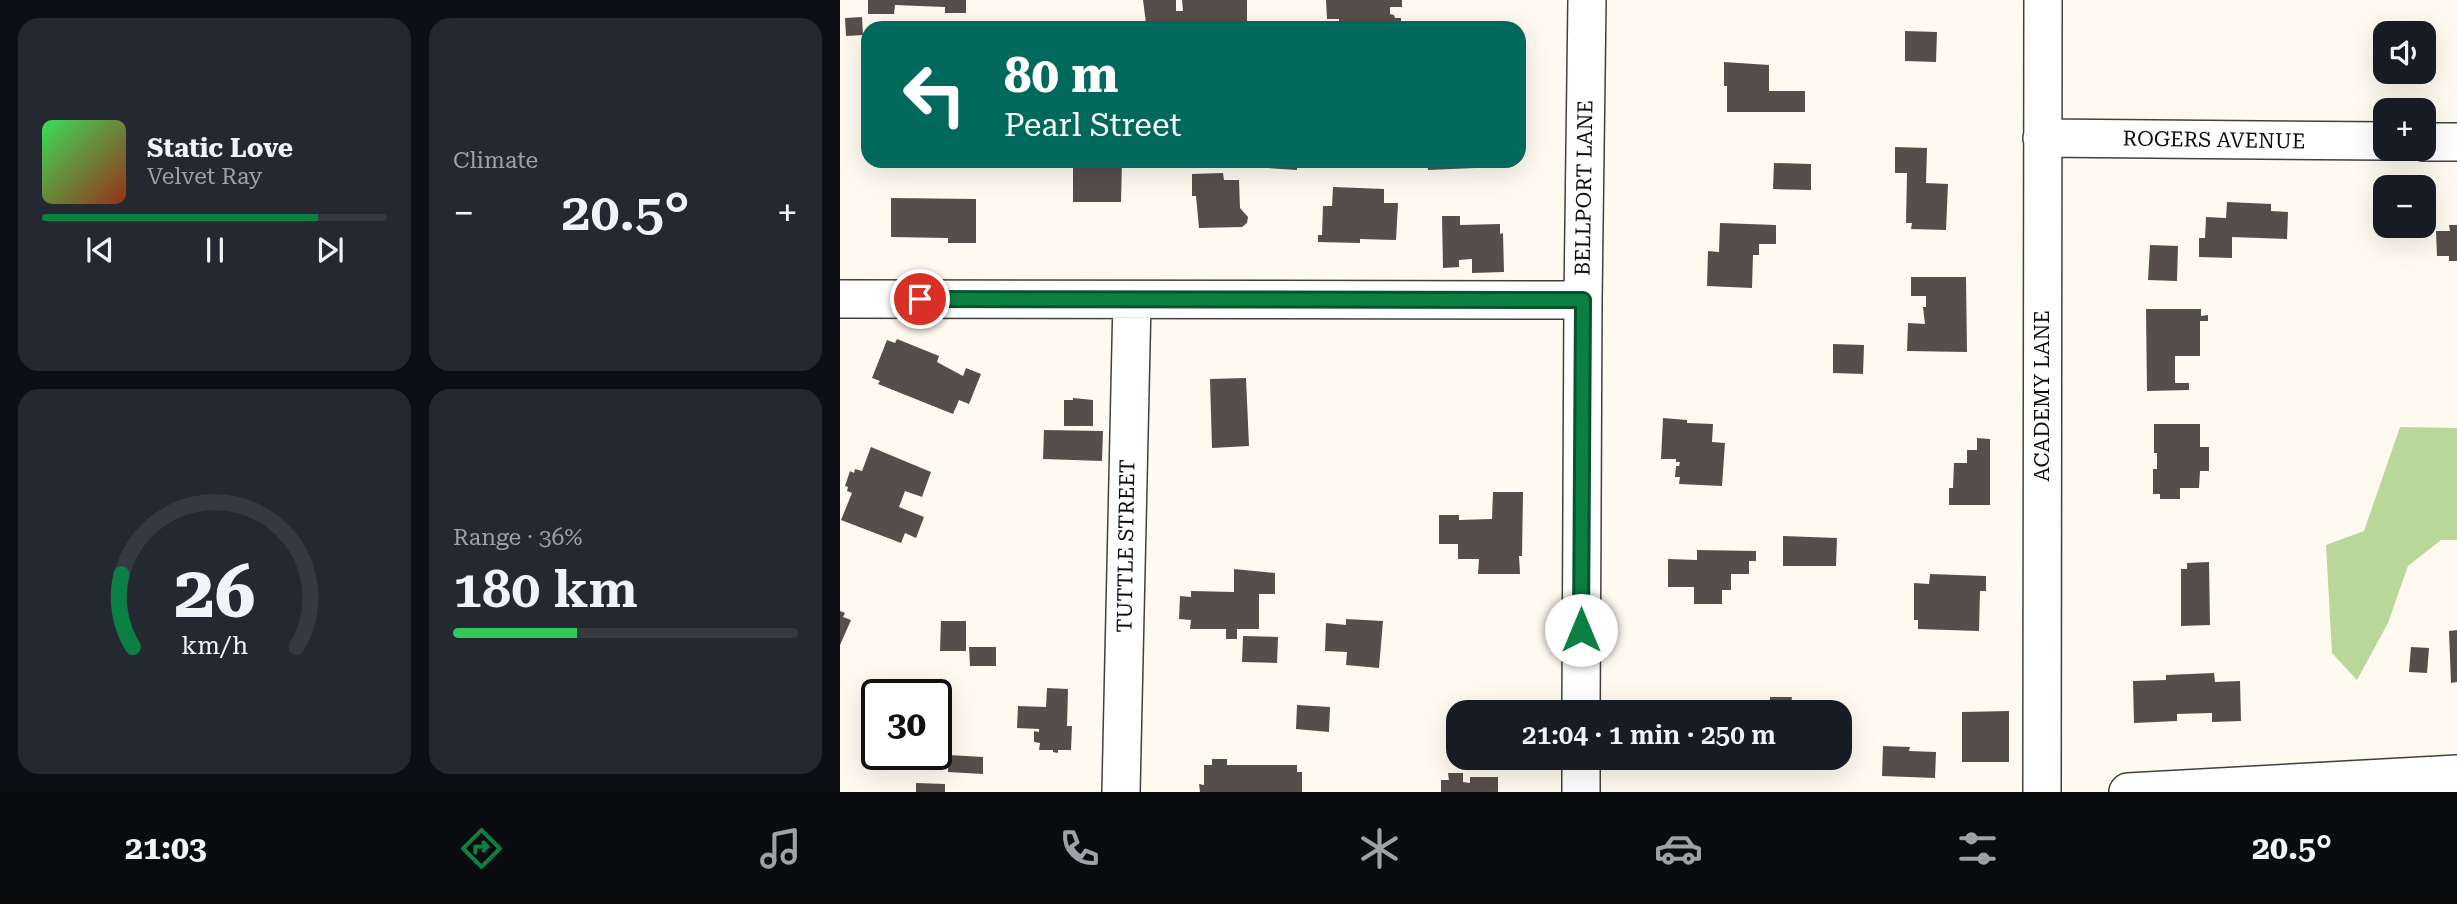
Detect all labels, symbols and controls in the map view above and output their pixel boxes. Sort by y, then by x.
map controls [2373,21,2436,238]
button: sound [2373,21,2436,84]
text: 80 m [1004,47,1119,104]
icon: left [889,49,980,140]
button: + [2373,98,2436,161]
street label: BELLPORT LANE [1570,100,1598,276]
text: Pearl Street [1004,106,1182,144]
street label: ROGERS AVENUE [2122,126,2306,154]
text: Static Love [147,133,293,163]
text: Climate [453,147,538,174]
text: Velvet Ray [147,163,262,190]
button: − [2373,175,2436,238]
text: 20.5° [561,182,690,243]
text: − [453,191,474,235]
text: + [777,191,798,235]
icon: previous [81,231,119,269]
icon: pause [196,231,234,269]
icon: next [311,231,349,269]
pin [890,269,950,329]
icon: arrive [901,280,939,318]
street label: ACADEMY LANE [2030,310,2054,482]
street label: TUTTLE STREET [1112,459,1140,633]
text: Range · 36% [453,524,582,551]
text: 26 [174,551,255,636]
text: 180 km [453,559,638,620]
position arrow [1544,593,1618,667]
text: km/h [181,631,248,660]
speed limit sign: 30 [861,679,952,770]
text: 21:04 · 1 min · 250 m [1522,720,1776,750]
icon: directions [457,824,506,873]
icon: music [756,824,805,873]
icon: phone [1055,824,1104,873]
icon: climate [1355,824,1404,873]
icon: car [1654,824,1703,873]
icon: filters [1953,824,2002,873]
text: 21:03 [125,829,207,867]
text: 20.5° [2252,829,2332,867]

